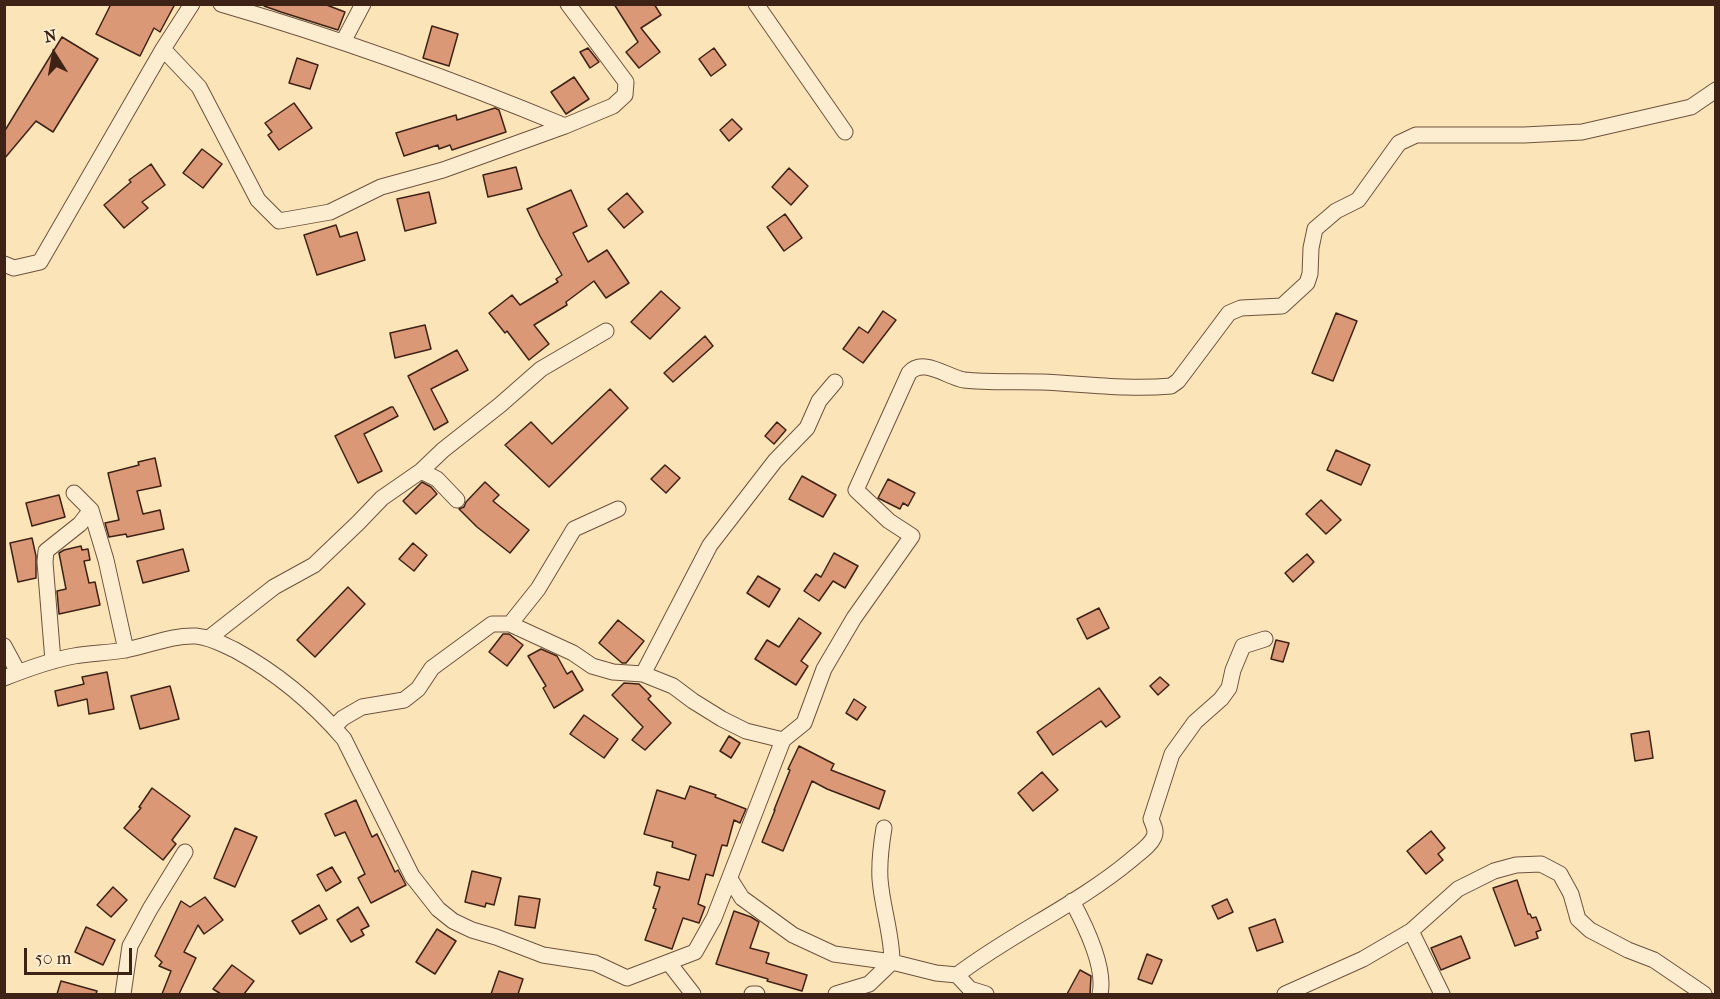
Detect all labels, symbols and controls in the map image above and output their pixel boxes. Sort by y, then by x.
north arrow [24,24,84,84]
text: N [43,25,58,46]
scale bar [27,936,135,974]
text: 50 m [35,948,71,969]

